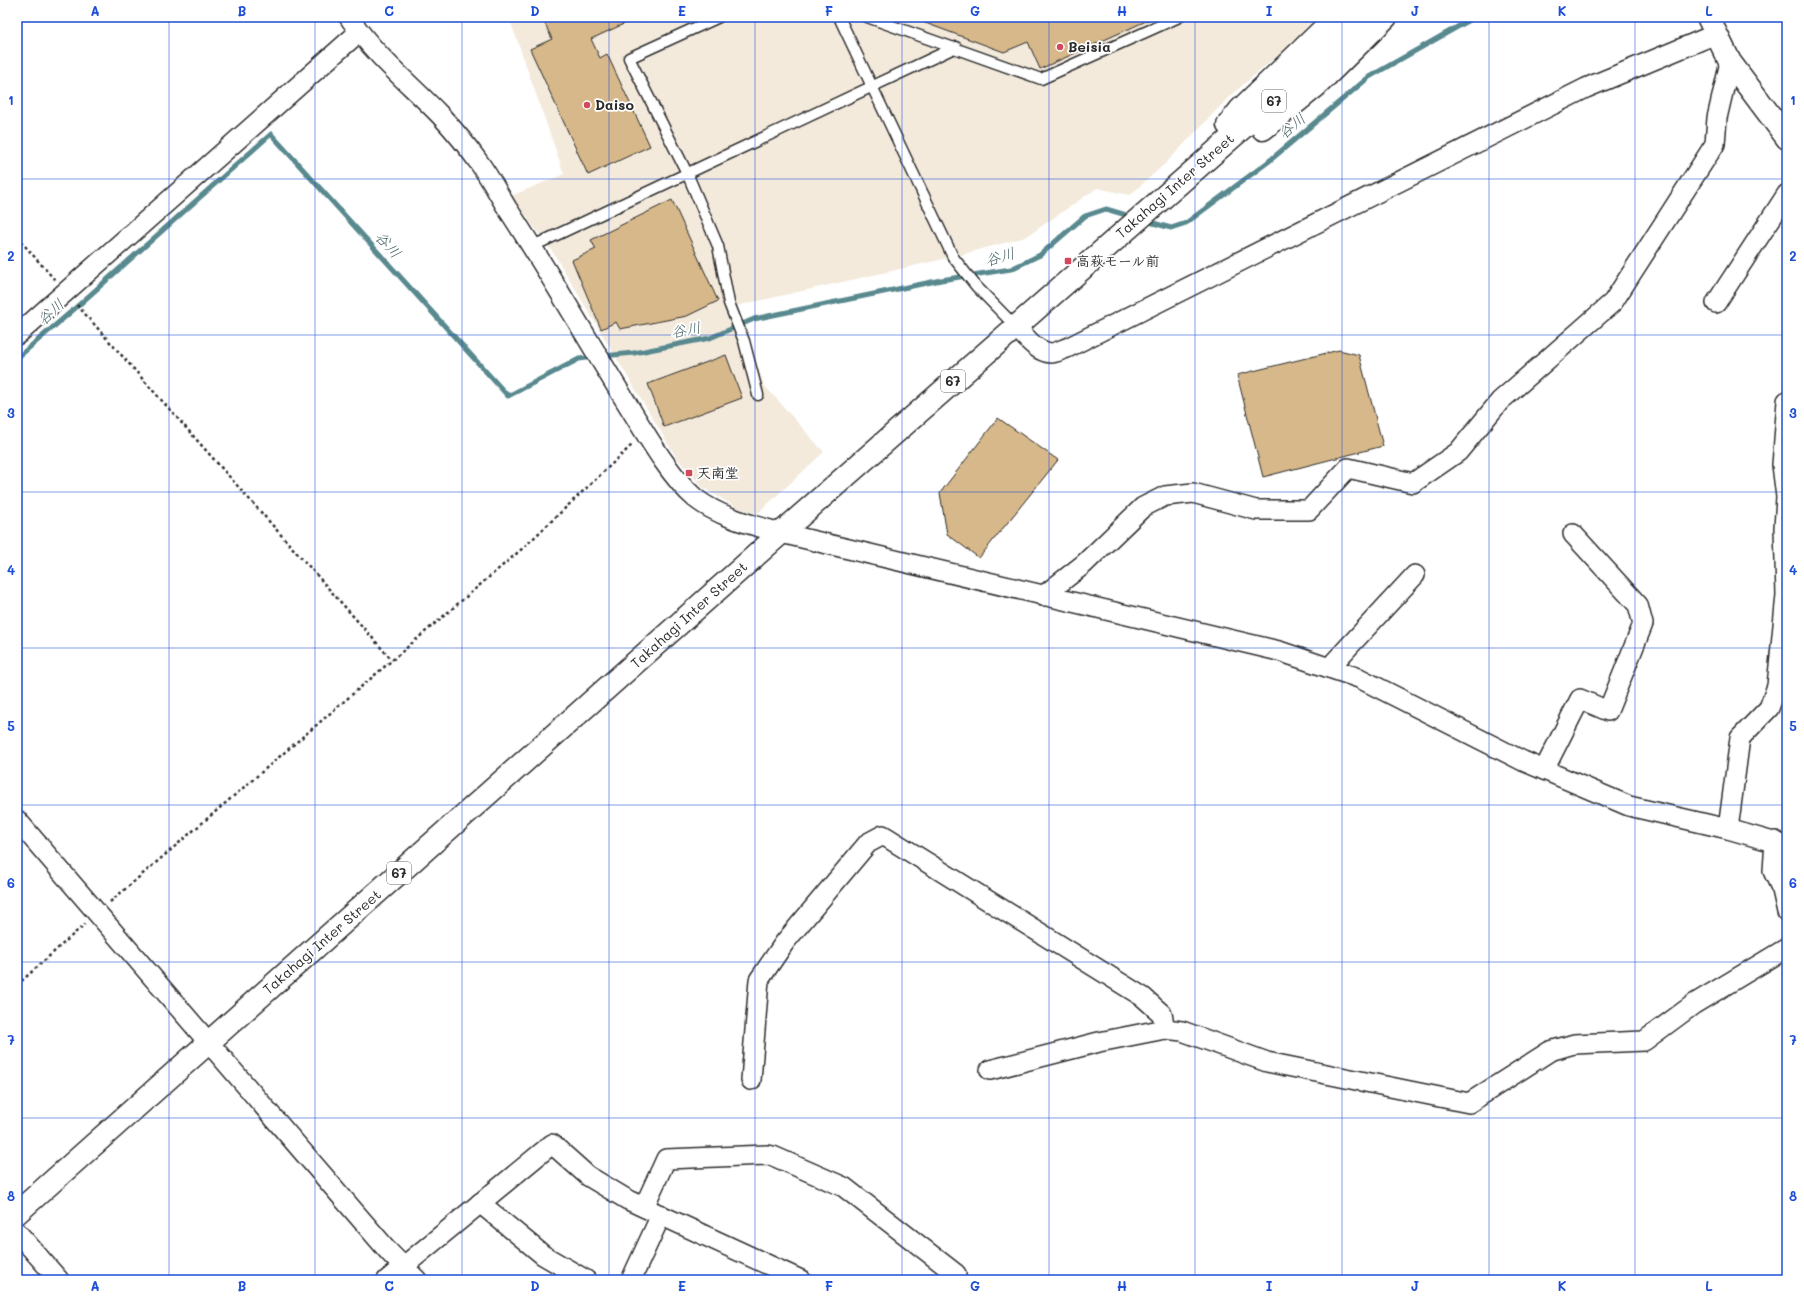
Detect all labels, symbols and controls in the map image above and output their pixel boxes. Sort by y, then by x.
text: A [90,2,100,19]
text: B [238,2,247,19]
text: C [384,2,394,19]
text: D [530,2,540,19]
text: E [678,2,686,19]
text: F [825,2,833,19]
text: G [970,2,980,19]
text: H [1117,2,1127,19]
text: I [1266,2,1273,19]
text: J [1411,2,1419,19]
text: K [1558,2,1567,19]
text: L [1705,2,1713,19]
place label: Beisia [1068,37,1111,56]
marker: Beisia [1055,42,1065,52]
road number: 67 [1262,90,1286,112]
text: 1 [8,91,14,108]
text: 1 [1790,91,1796,108]
place label: Daiso [595,95,634,114]
marker: Daiso [582,100,592,110]
water label: 谷川 [1273,108,1309,143]
street label: Takahagi Inter Street [1111,129,1238,242]
water label: 谷川 [371,226,406,262]
water label: 谷川 [983,242,1017,270]
text: 2 [7,247,15,264]
text: 2 [1789,247,1797,264]
place label: 高萩モール前 [1076,251,1159,270]
marker: 高萩モール前 [1063,256,1073,266]
water label: 谷川 [32,294,68,329]
water label: 谷川 [669,316,702,342]
road number: 67 [941,370,965,392]
text: 3 [7,404,15,421]
text: 3 [1789,404,1797,421]
place label: 天南堂 [697,463,739,482]
marker: 天南堂 [684,468,694,478]
street label: Takahagi Inter Street [626,557,751,672]
text: 4 [7,561,15,578]
text: 4 [1789,561,1797,578]
text: 5 [7,717,15,734]
text: 5 [1789,717,1797,734]
road number: 67 [387,862,411,884]
text: 6 [7,874,15,891]
text: 6 [1789,874,1797,891]
street label: Takahagi Inter Street [258,885,385,998]
text: 7 [7,1031,15,1048]
text: 7 [1789,1031,1797,1048]
text: 8 [7,1187,15,1204]
text: 8 [1789,1187,1797,1204]
text: A [90,1277,100,1294]
text: B [238,1277,247,1294]
text: C [384,1277,394,1294]
text: D [530,1277,540,1294]
text: E [678,1277,686,1294]
text: F [825,1277,833,1294]
text: G [970,1277,980,1294]
text: H [1117,1277,1127,1294]
text: I [1266,1277,1273,1294]
text: J [1411,1277,1419,1294]
text: K [1558,1277,1567,1294]
text: L [1705,1277,1713,1294]

